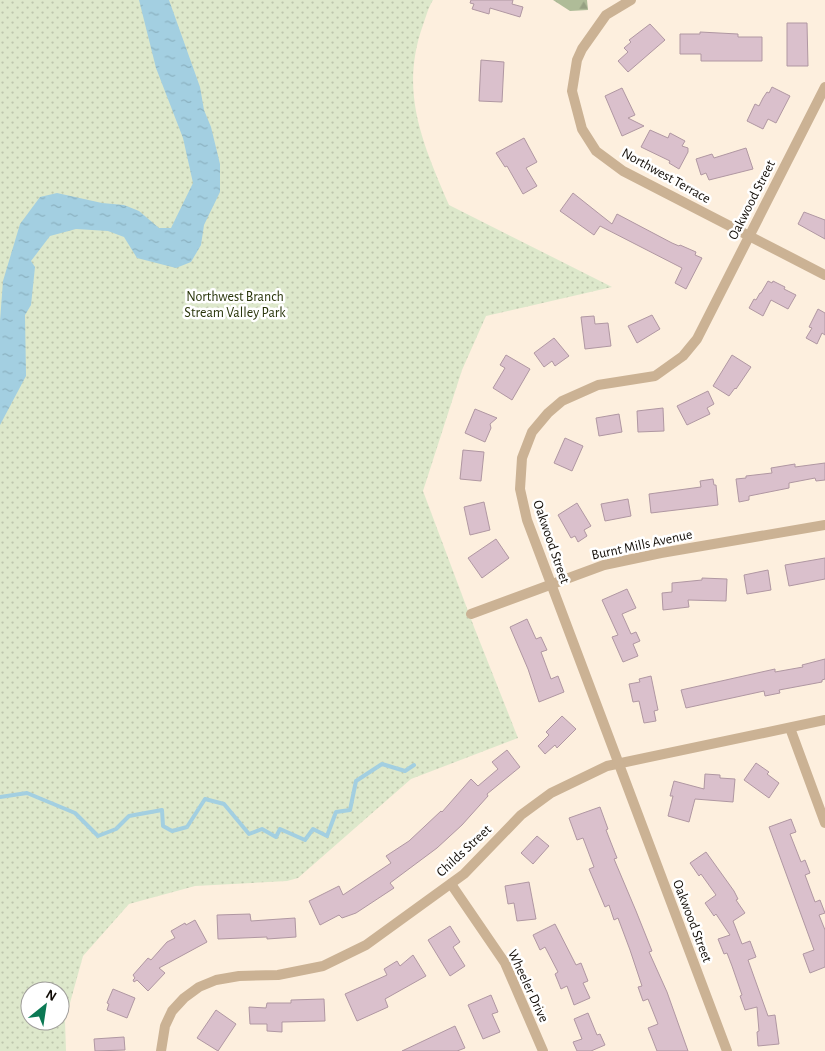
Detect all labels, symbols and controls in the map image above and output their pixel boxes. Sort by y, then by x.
street label: Northwest Terrace [619,146,713,206]
street label: Oakwood Street [726,157,778,242]
park label: Northwest Branch Stream Valley Park [184,290,286,320]
street label: Oakwood Street [530,498,572,586]
street label: Burnt Mills Avenue [590,527,694,563]
street label: Childs Street [434,822,494,880]
street label: Oakwood Street [670,878,714,965]
street label: Wheeler Drive [505,948,551,1024]
north arrow [20,981,70,1031]
text: N [43,987,59,1004]

